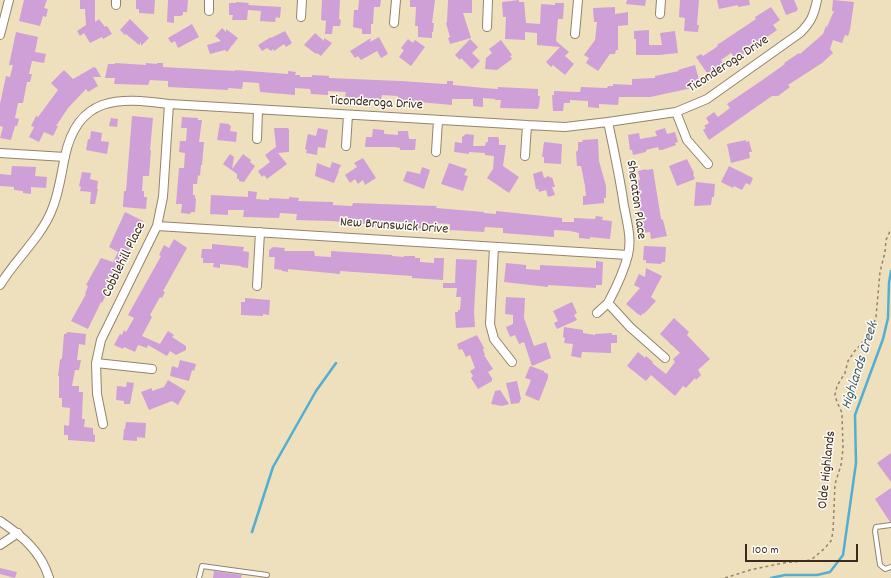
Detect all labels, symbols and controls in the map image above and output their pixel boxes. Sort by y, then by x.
street label: Ticonderoga Drive [685,32,773,98]
street label: Ticonderoga Drive [329,93,423,115]
street label: Sheraton Place [621,159,649,241]
street label: New Brunswick Drive [339,215,449,239]
street label: Cobblehill Place [100,220,150,300]
water label: Highlands Creek [838,320,884,412]
street label: Olde Highlands [816,430,840,510]
scale bar [747,536,860,562]
text: 100 m [752,542,779,559]

